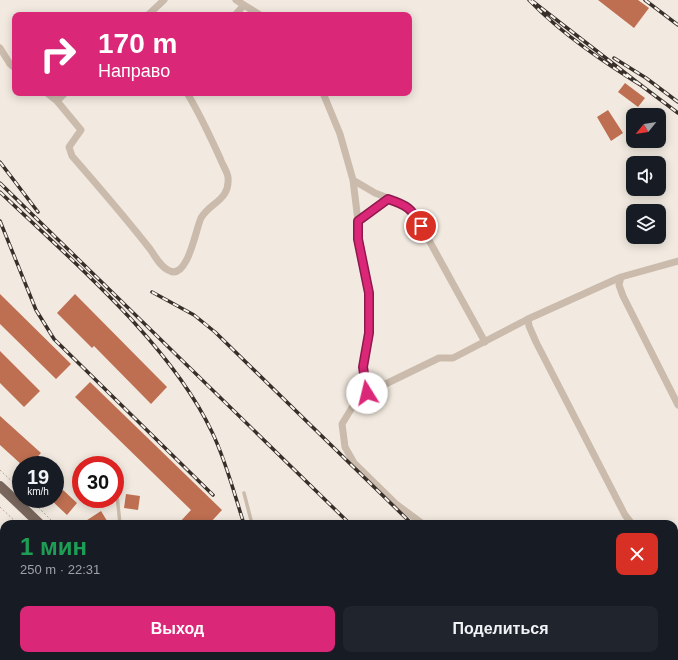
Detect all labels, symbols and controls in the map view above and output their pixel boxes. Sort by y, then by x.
icon: right [32,28,84,80]
text: 170 m [98,28,177,59]
text: Направо [98,61,170,81]
north arrow [626,108,666,148]
map controls [626,108,666,244]
button: sound [626,156,666,196]
button: layers [626,204,666,244]
pin [404,209,438,243]
icon: arrive [410,215,432,237]
position arrow [346,372,388,414]
speed limit sign: 30 [72,456,124,508]
text: 19 [27,466,49,488]
text: km/h [27,486,49,497]
text: 1 мин [20,533,87,560]
button: close [616,533,658,575]
text: 250 m · 22:31 [20,562,100,577]
button: Выход [20,606,335,652]
button: Поделиться [343,606,658,652]

